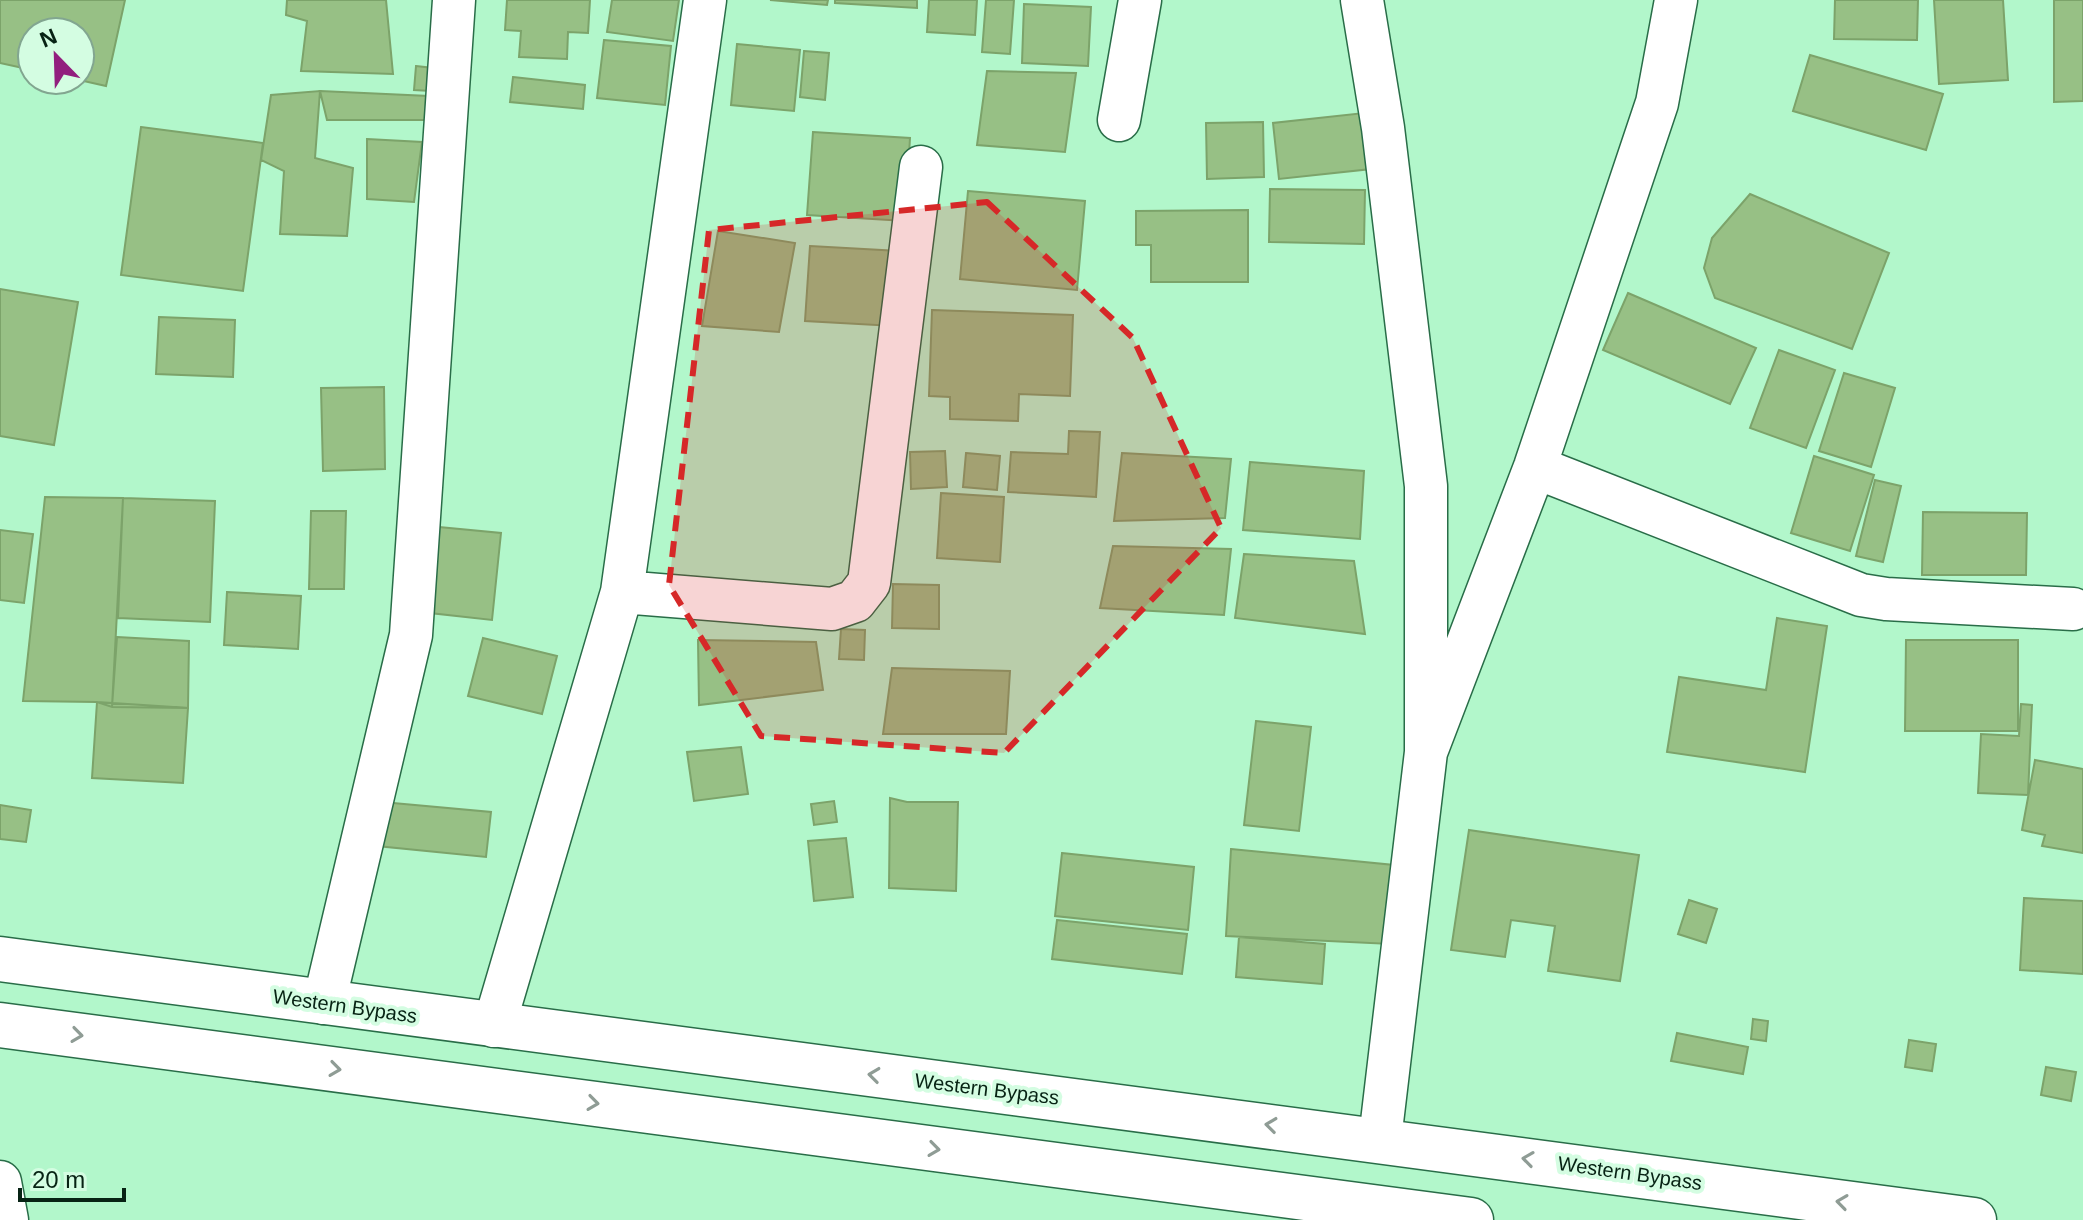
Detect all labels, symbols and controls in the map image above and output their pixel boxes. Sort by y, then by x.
north arrow [16,16,96,96]
text: N [36,23,61,53]
street label: Western Bypass [272,985,418,1027]
one-way arrow [70,1026,84,1043]
one-way arrow [328,1060,342,1077]
one-way arrow [867,1066,880,1083]
street label: Western Bypass [914,1069,1060,1109]
one-way arrow [587,1095,600,1112]
one-way arrow [1264,1117,1277,1134]
one-way arrow [927,1140,941,1157]
one-way arrow [1522,1151,1535,1168]
scale bar [20,1152,124,1202]
street label: Western Bypass [1557,1152,1703,1194]
text: 20 m [32,1166,85,1193]
one-way arrow [1835,1194,1848,1211]

